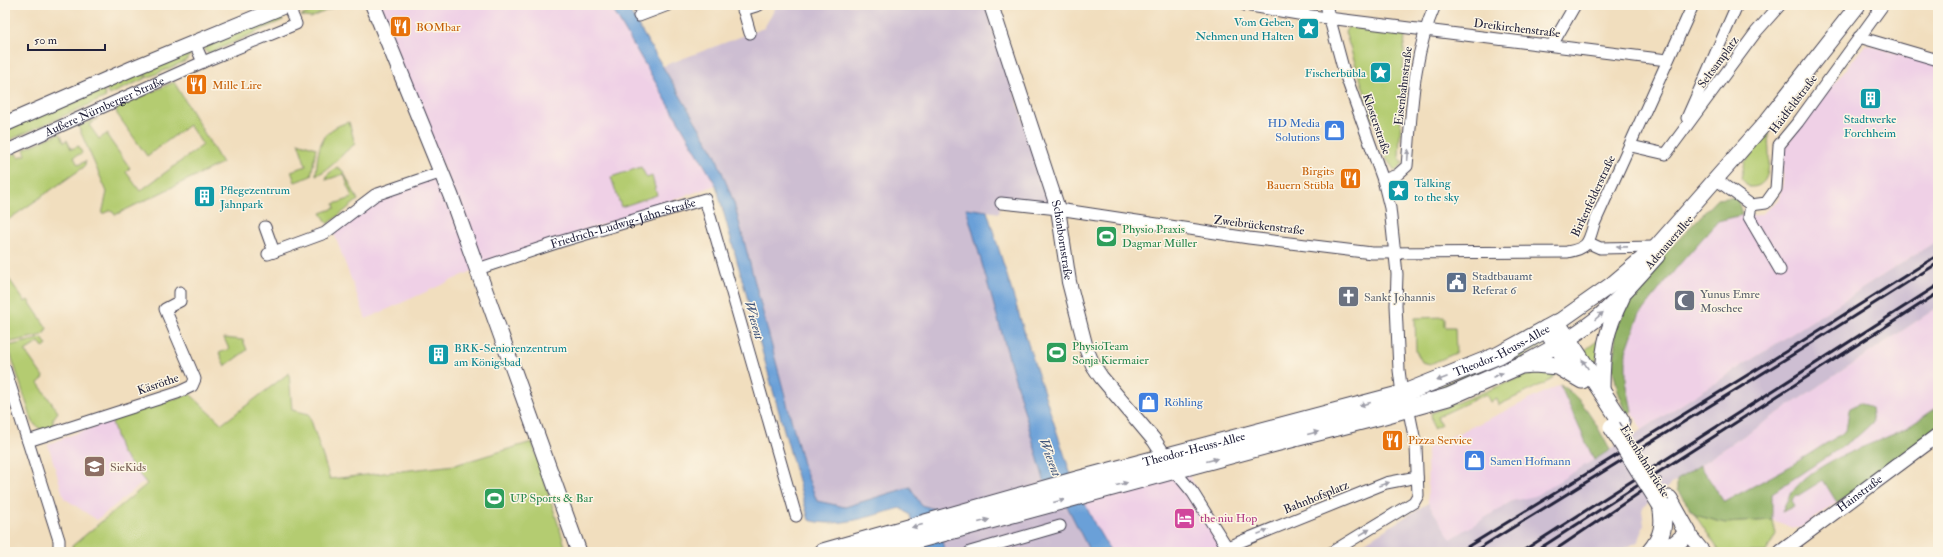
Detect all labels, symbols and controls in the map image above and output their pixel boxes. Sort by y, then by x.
restaurant icon: BOMbar [388,14,414,40]
place label: Vom Geben, Nehmen und Halten [1196,15,1294,44]
place icon: Vom Geben, Nehmen und Halten [1296,16,1322,42]
street label: Dreikirchenstraße [1473,16,1561,41]
place label: BOMbar [416,20,461,35]
scale bar [28,26,105,52]
text: 50 m [34,33,58,48]
street label: Seltsamplatz [1695,33,1742,91]
street label: Eisenbahnstraße [1391,46,1416,126]
place icon: Fischerbübla [1368,60,1394,86]
place label: Fischerbübla [1305,66,1367,81]
restaurant icon: Mille Lire [184,72,210,98]
street label: Haidfeldstraße [1766,72,1821,137]
street label: Äußere Nürnberger Straße [42,73,167,141]
place label: Mille Lire [212,78,262,93]
building icon: Stadtwerke Forchheim [1857,85,1883,111]
street label: Klosterstraße [1359,92,1394,157]
place label: Stadtwerke Forchheim [1844,112,1897,141]
place label: HD Media Solutions [1267,116,1321,145]
shop icon: HD Media Solutions [1322,117,1348,143]
one-way arrow [1405,149,1411,161]
street label: Birkenfelderstraße [1568,153,1619,239]
place label: Birgits Bauern Stübla [1266,164,1335,193]
restaurant icon: Birgits Bauern Stübla [1337,165,1363,191]
place label: Talking to the sky [1414,176,1460,205]
place icon: Talking to the sky [1386,177,1412,203]
place label: Pflegezentrum Jahnpark [219,183,291,212]
building icon: Pflegezentrum Jahnpark [191,184,217,210]
street label: Friedrich-Ludwig-Jahn-Straße [549,195,697,252]
street label: Schönbornstraße [1048,198,1076,281]
street label: Zweibrückenstraße [1213,212,1305,239]
street label: Adenauerallee [1641,212,1697,273]
place label: Physio Praxis Dagmar Müller [1122,222,1198,251]
sports icon: Physio Praxis Dagmar Müller [1094,223,1120,249]
one-way arrow [1615,244,1628,250]
place label: Stadtbauamt Referat 6 [1472,269,1532,298]
public building icon: Stadtbauamt Referat 6 [1443,270,1469,296]
church icon: Sankt Johannis [1336,284,1362,310]
place label: Yunus Emre Moschee [1700,287,1760,316]
mosque icon: Yunus Emre Moschee [1672,288,1698,314]
place label: Sankt Johannis [1364,290,1435,305]
water label: Wiesent [741,299,768,343]
one-way arrow [1594,312,1603,321]
street label: Theodor-Heuss-Allee [1451,321,1553,380]
place label: PhysioTeam Sonja Kiermaier [1072,339,1149,368]
sports icon: PhysioTeam Sonja Kiermaier [1043,340,1069,366]
place label: BRK-Seniorenzentrum am Königsbad [454,341,568,370]
building icon: BRK-Seniorenzentrum am Königsbad [426,342,452,368]
one-way arrow [1581,359,1589,369]
street label: Käsröthe [135,370,181,399]
one-way arrow [1492,372,1504,378]
one-way arrow [1436,376,1448,382]
shop icon: Röhling [1136,389,1162,415]
place label: Röhling [1164,395,1204,410]
one-way arrow [1358,401,1371,407]
street label: Eisenbahnbrücke [1616,422,1673,500]
restaurant icon: Pizza Service [1380,427,1406,453]
street label: Theodor-Heuss-Allee [1141,429,1247,470]
one-way arrow [1306,430,1319,436]
place label: Pizza Service [1408,433,1472,448]
water label: Wiesent [1036,436,1065,480]
shop icon: Samen Hofmann [1461,448,1487,474]
school or university icon: SieKids [81,454,107,480]
place label: Samen Hofmann [1490,454,1571,469]
one-way arrow [1206,457,1218,463]
place label: SieKids [110,460,146,475]
street label: Hainstraße [1834,472,1886,516]
street label: Bahnhofsplatz [1281,478,1351,517]
one-way arrow [1116,481,1128,487]
one-way arrow [1379,481,1391,487]
sports icon: UP Sports & Bar [481,485,507,511]
place label: UP Sports & Bar [510,491,593,506]
one-way arrow [1053,497,1066,503]
hotel icon: the niu Hop [1172,505,1198,531]
place label: the niu Hop [1200,511,1257,526]
one-way arrow [979,518,991,524]
one-way arrow [910,523,922,529]
one-way arrow [1258,528,1270,534]
one-way arrow [1359,528,1371,535]

